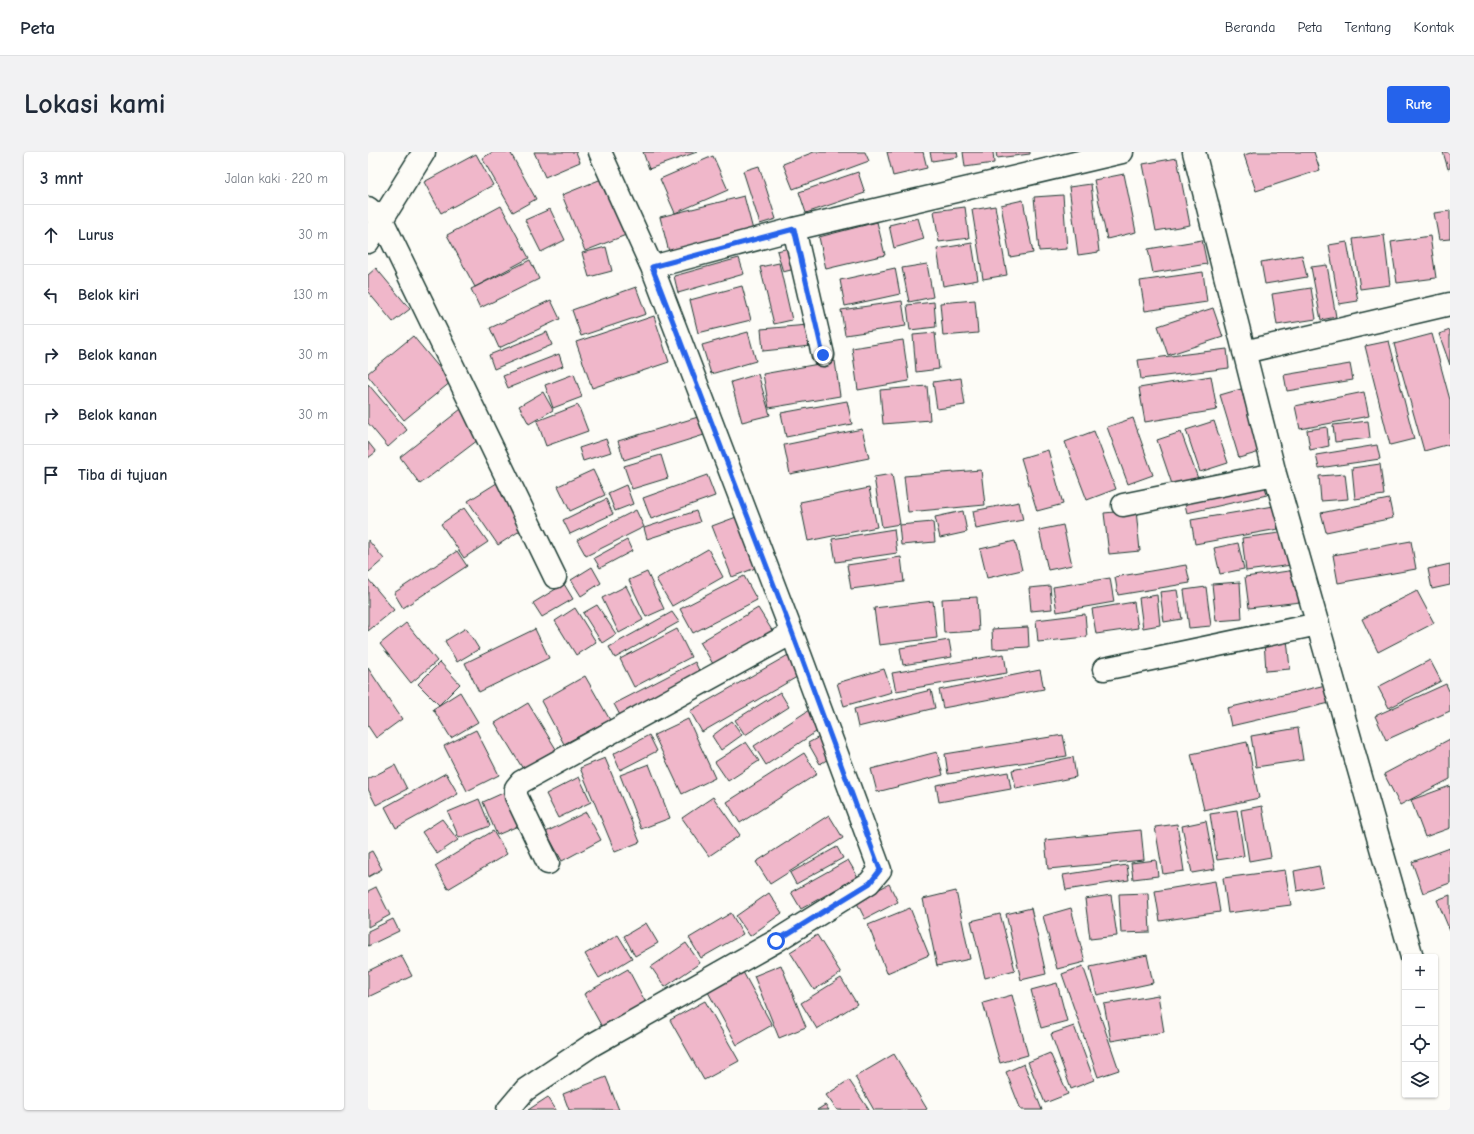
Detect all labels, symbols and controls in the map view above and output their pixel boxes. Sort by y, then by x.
text: Peta [20,17,55,39]
text: Beranda [1225,19,1275,36]
text: Peta [1297,19,1322,36]
text: Tentang [1344,19,1391,36]
text: Kontak [1413,19,1454,36]
button: Rute [1387,86,1450,123]
text: Lokasi kami [24,88,166,120]
text: 3 mnt [40,169,83,188]
text: Jalan kaki · 220 m [225,171,328,186]
icon: ahead [40,224,62,246]
text: Lurus [78,226,114,244]
text: 30 m [298,227,328,242]
icon: left [40,284,62,306]
text: Belok kiri [78,286,139,304]
text: 130 m [293,287,328,302]
icon: right [40,344,62,366]
text: Belok kanan [78,346,157,364]
route end [814,346,832,364]
text: 30 m [298,347,328,362]
icon: right [40,404,62,426]
text: Belok kanan [78,406,157,424]
text: 30 m [298,407,328,422]
icon: arrive [40,464,62,486]
text: Tiba di tujuan [78,466,167,484]
route start [767,932,785,950]
map controls [1402,954,1438,1098]
button: + [1402,954,1438,990]
button: − [1402,990,1438,1026]
button: locate [1402,1026,1438,1062]
button: layers [1402,1062,1438,1098]

